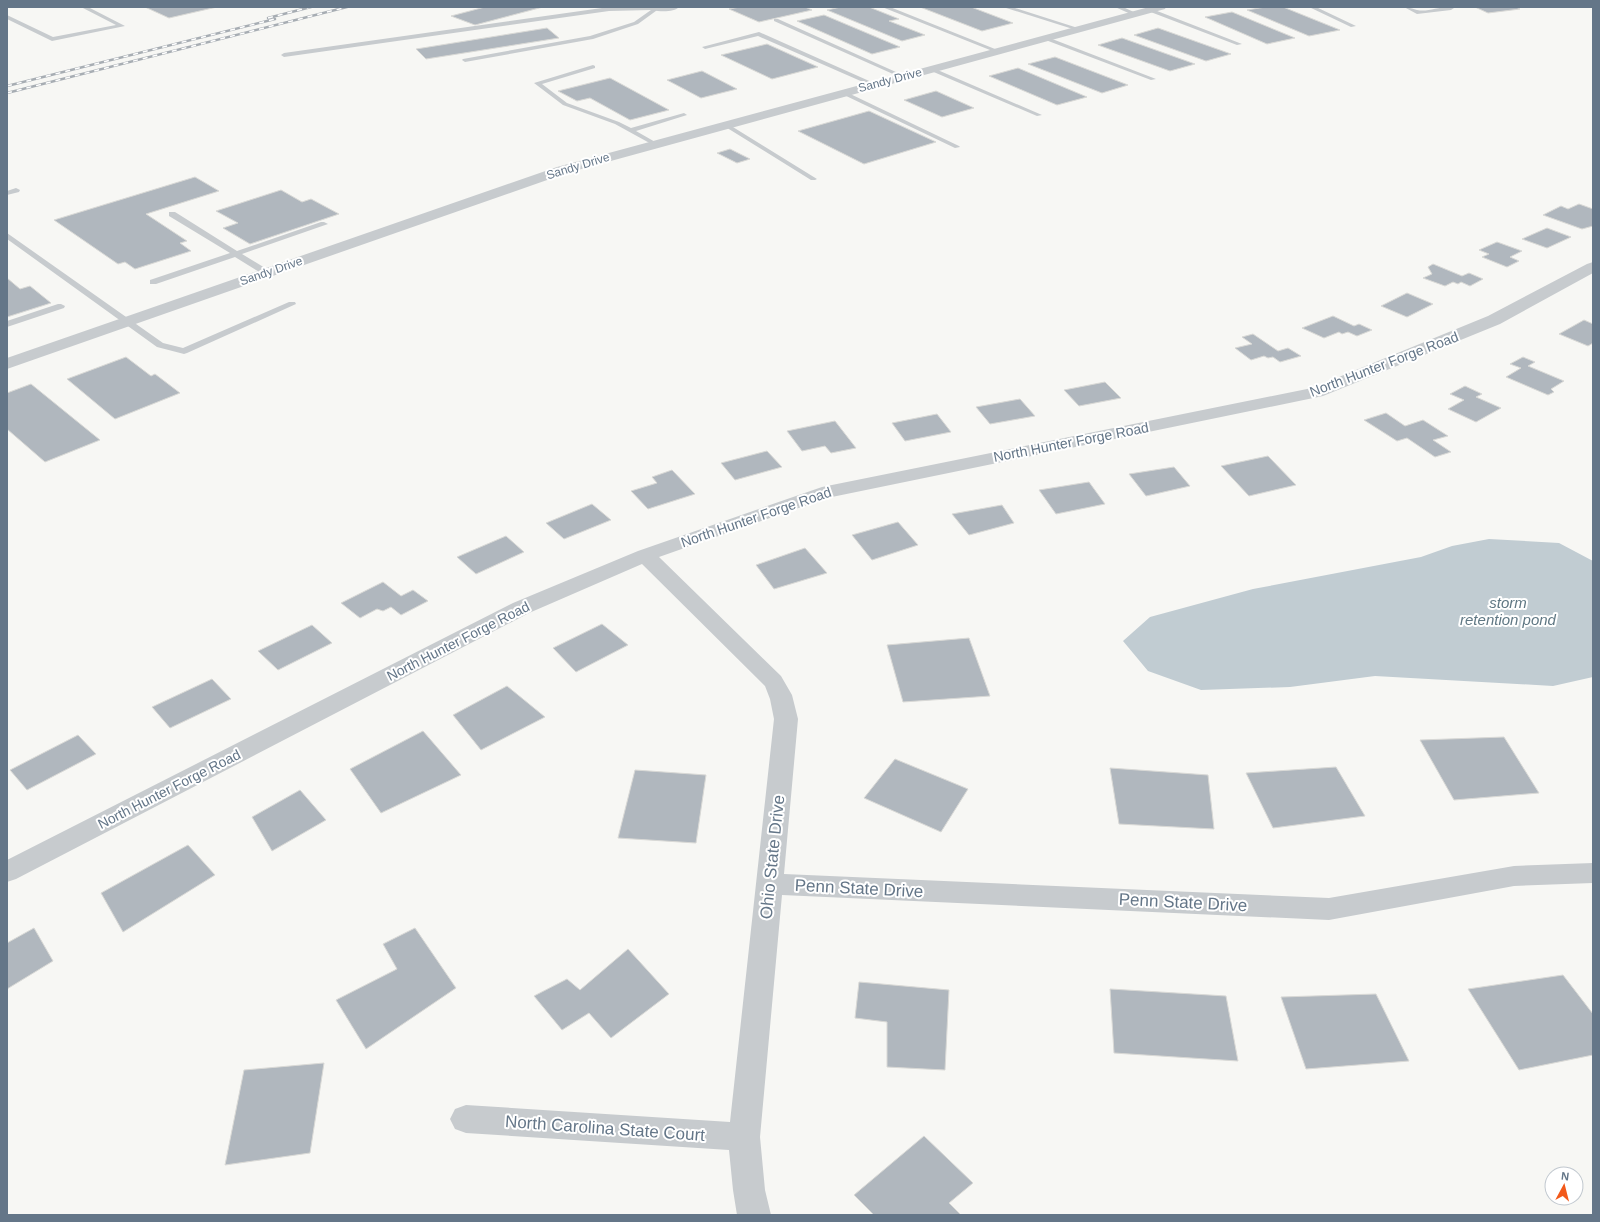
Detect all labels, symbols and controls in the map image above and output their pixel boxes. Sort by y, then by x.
street label: Sandy Drive [857,65,924,95]
street label: Sandy Drive [545,150,612,182]
street label: Sandy Drive [238,254,304,288]
street label: North Hunter Forge Road [1307,328,1461,400]
street label: North Hunter Forge Road [992,419,1150,465]
street label: North Hunter Forge Road [679,484,833,550]
water label: storm retention pond [1460,594,1557,628]
street label: North Hunter Forge Road [384,598,532,684]
street label: North Hunter Forge Road [95,746,243,832]
street label: Ohio State Drive [757,794,788,920]
street label: Penn State Drive [794,876,924,901]
street label: Penn State Drive [1118,890,1248,915]
street label: North Carolina State Court [504,1112,706,1145]
north arrow [1544,1166,1584,1206]
text: N [1561,1170,1570,1183]

